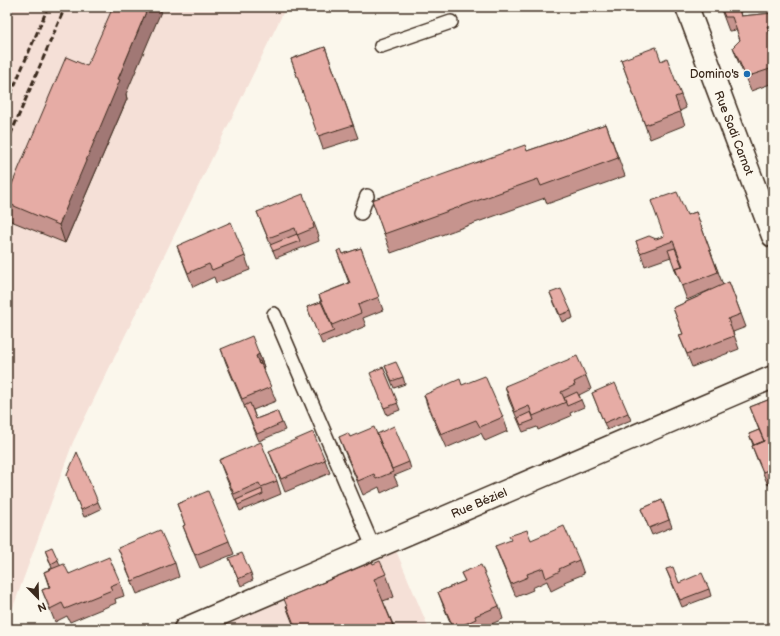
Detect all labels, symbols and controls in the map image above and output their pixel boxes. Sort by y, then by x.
place label: Domino's [690,67,739,82]
marker: Domino's [742,69,752,79]
street label: Rue Sadi Carnot [711,89,757,178]
street label: Rue Béziel [449,485,509,522]
north arrow [18,578,58,618]
text: N [35,599,48,614]

